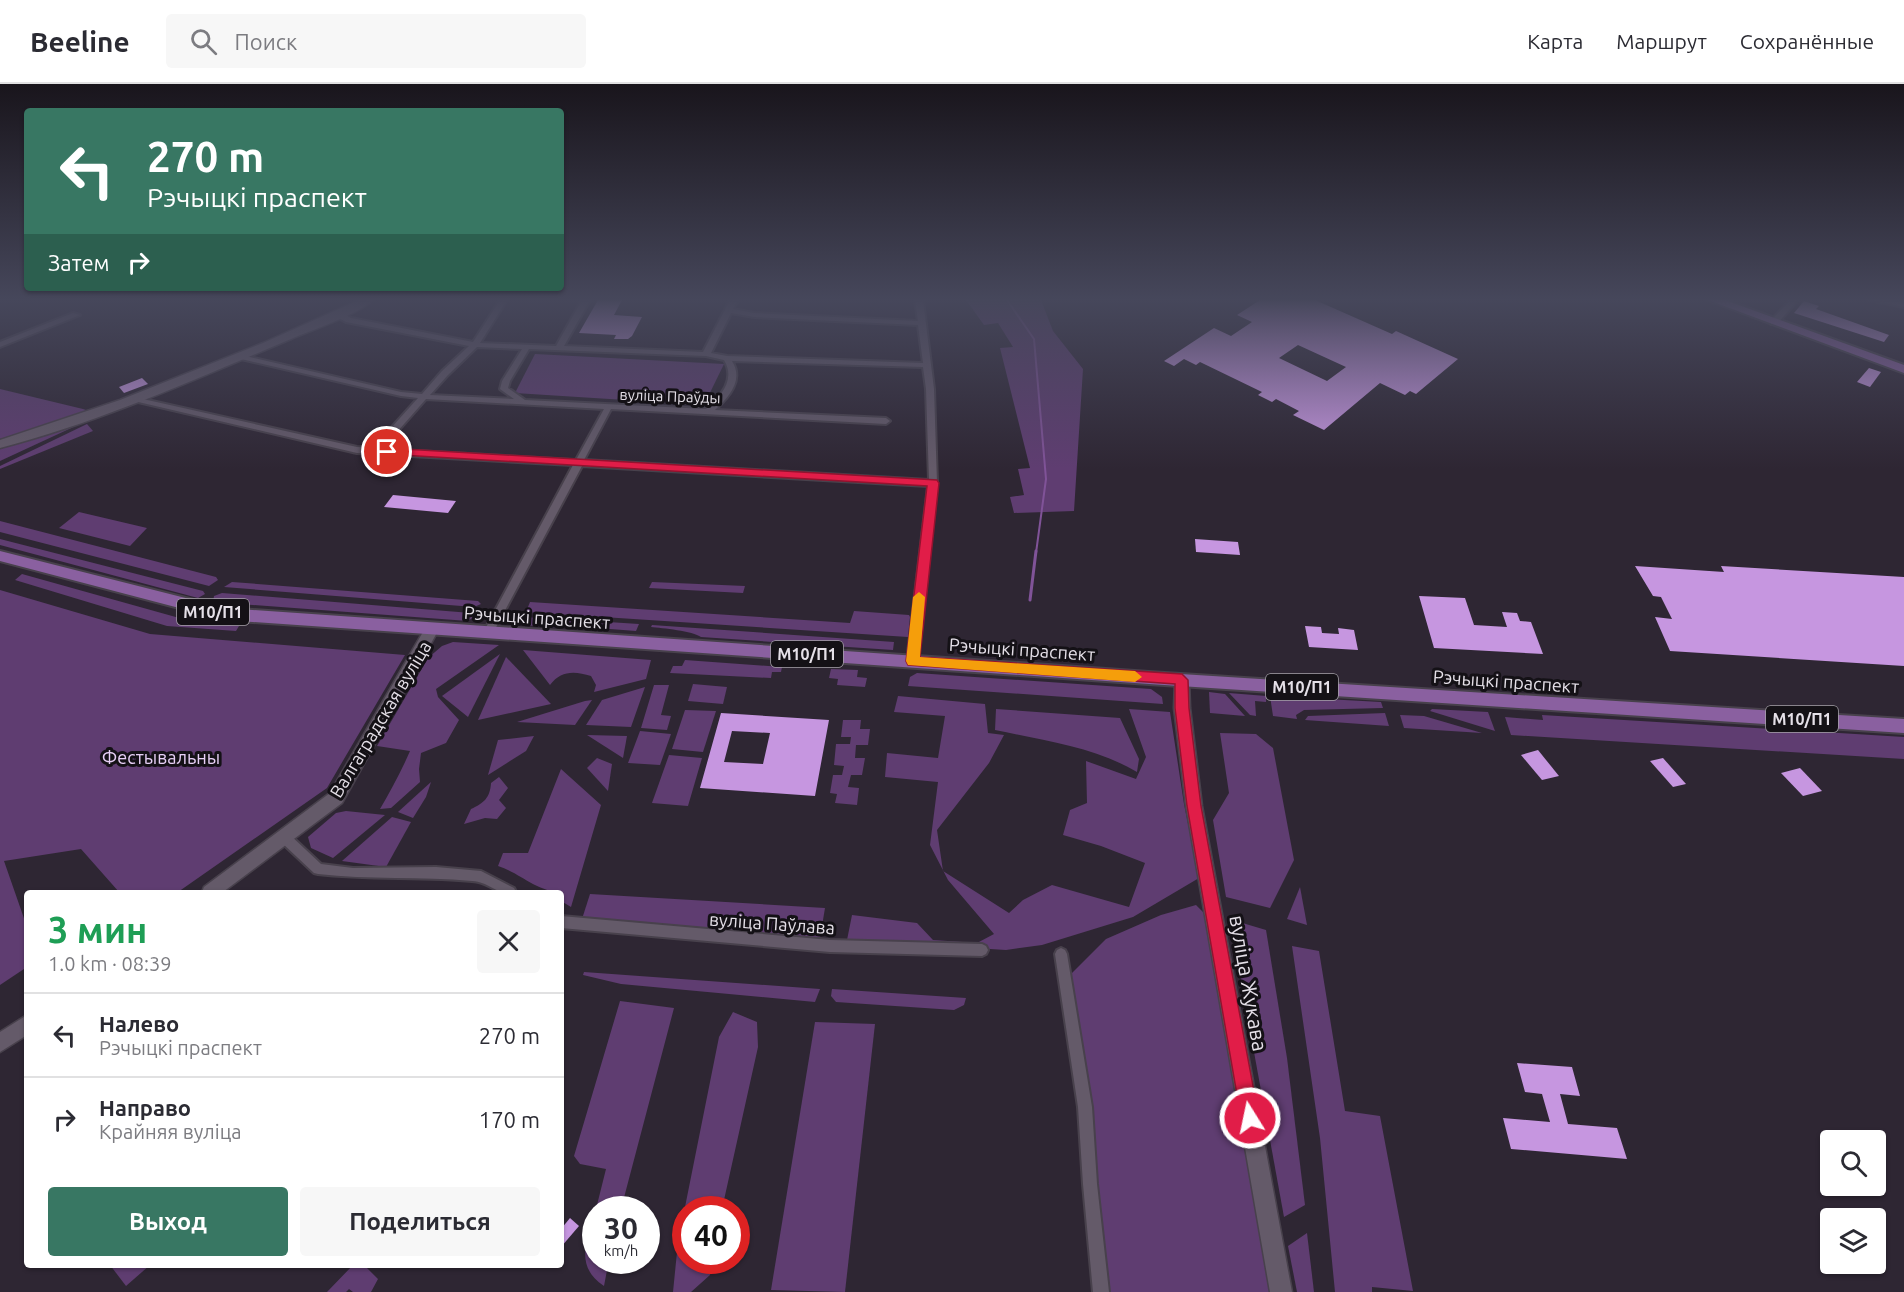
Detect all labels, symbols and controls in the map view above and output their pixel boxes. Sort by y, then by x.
search box [166,14,586,68]
icon: search [187,25,220,58]
text: Beeline [30,26,130,57]
text: Поиск [235,29,297,54]
text: Карта [1527,29,1583,53]
text: Маршрут [1616,29,1707,53]
text: Сохранённые [1740,29,1874,53]
icon: left [48,132,126,210]
text: 270 m [147,133,264,180]
text: Рэчыцкі праспект [147,182,367,212]
icon: right [122,246,155,279]
text: Затем [48,250,110,275]
street label: вуліца Праўды [619,386,721,406]
pin [361,426,412,477]
icon: arrive [370,435,403,468]
road number: М10/П1 [177,599,249,625]
street label: Рэчыцкі праспект [463,602,611,632]
street label: Рэчыцкі праспект [948,634,1096,664]
street label: Валгаградская вуліца [325,637,435,801]
road number: М10/П1 [771,641,843,667]
street label: Рэчыцкі праспект [1432,666,1580,696]
road number: М10/П1 [1266,674,1338,700]
road number: М10/П1 [1766,706,1838,732]
park label: Фестывальны [102,747,220,767]
text: 3 мин [48,909,147,950]
street label: вуліца Паўлава [708,909,836,937]
button: close [477,910,540,973]
street label: вуліца Жукава [1225,913,1273,1053]
text: 1.0 km · 08:39 [48,952,172,975]
text: Налево [99,1011,179,1036]
icon: left [48,1019,81,1052]
text: 270 m [479,1023,540,1048]
text: Рэчыцкі праспект [99,1036,262,1059]
position arrow [1218,1086,1282,1150]
text: Направо [99,1095,191,1120]
icon: right [48,1103,81,1136]
text: 170 m [479,1107,540,1132]
text: Крайняя вуліца [99,1120,242,1143]
map controls [1820,1130,1886,1274]
button: search [1820,1130,1886,1196]
button: Выход [48,1187,288,1256]
button: Поделиться [300,1187,540,1256]
speed limit sign: 40 [672,1196,750,1274]
button: layers [1820,1208,1886,1274]
text: 30 [604,1211,638,1245]
text: km/h [604,1242,638,1259]

